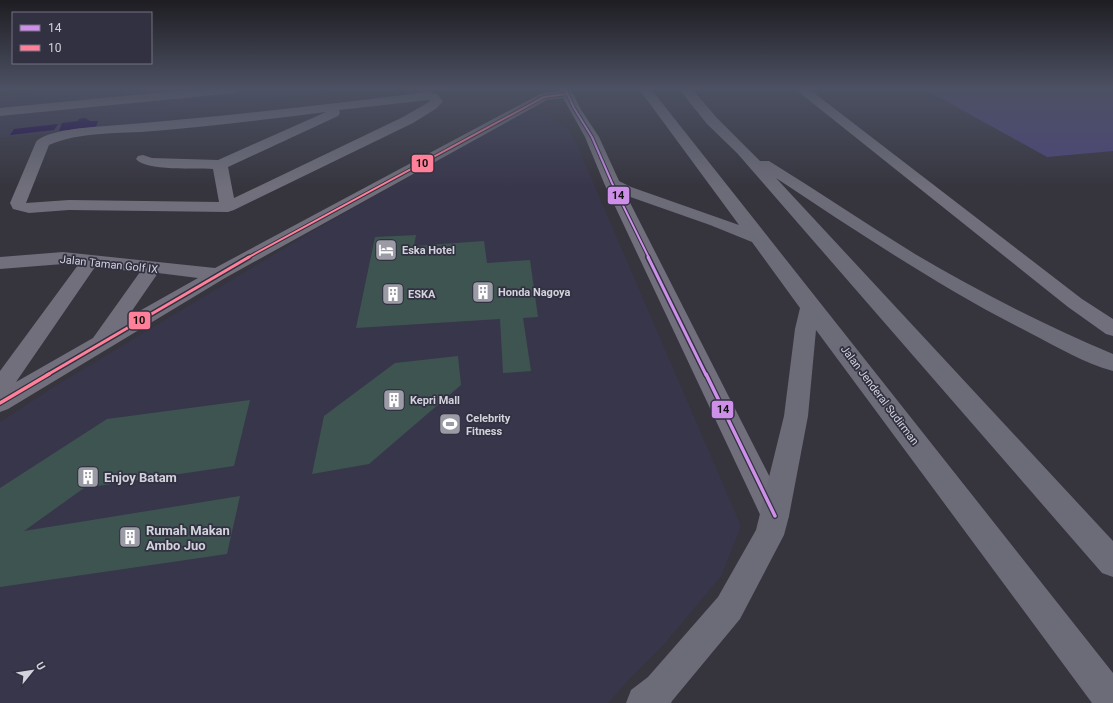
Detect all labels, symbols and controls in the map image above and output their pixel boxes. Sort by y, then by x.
legend [12,12,152,64]
text: 14 [48,21,62,35]
text: 10 [48,41,62,55]
line badge: 10 [411,154,434,173]
text: 10 [416,157,428,170]
line badge: 14 [607,186,630,205]
text: 14 [612,189,625,202]
hotel icon: Eska Hotel [373,237,399,263]
place label: Eska Hotel [402,244,455,257]
street label: Jalan Taman Golf IX [59,253,159,276]
building icon: Honda Nagoya [470,279,496,305]
building icon: ESKA [380,281,406,307]
place label: Honda Nagoya [498,286,570,299]
place label: ESKA [408,288,436,301]
line badge: 10 [128,311,151,330]
text: 10 [133,314,145,327]
street label: Jalan Jenderal Sudirman [838,343,921,448]
building icon: Kepri Mall [381,387,407,413]
place label: Kepri Mall [410,394,460,407]
line badge: 14 [711,400,734,419]
text: 14 [717,403,730,416]
sports icon: Celebrity Fitness [437,411,463,437]
place label: Celebrity Fitness [466,412,511,438]
building icon: Enjoy Batam [75,464,101,490]
place label: Enjoy Batam [104,470,177,485]
place label: Rumah Makan Ambo Juo [146,523,230,553]
building icon: Rumah Makan Ambo Juo [117,524,143,550]
north arrow [12,651,52,691]
text: U [33,660,48,673]

